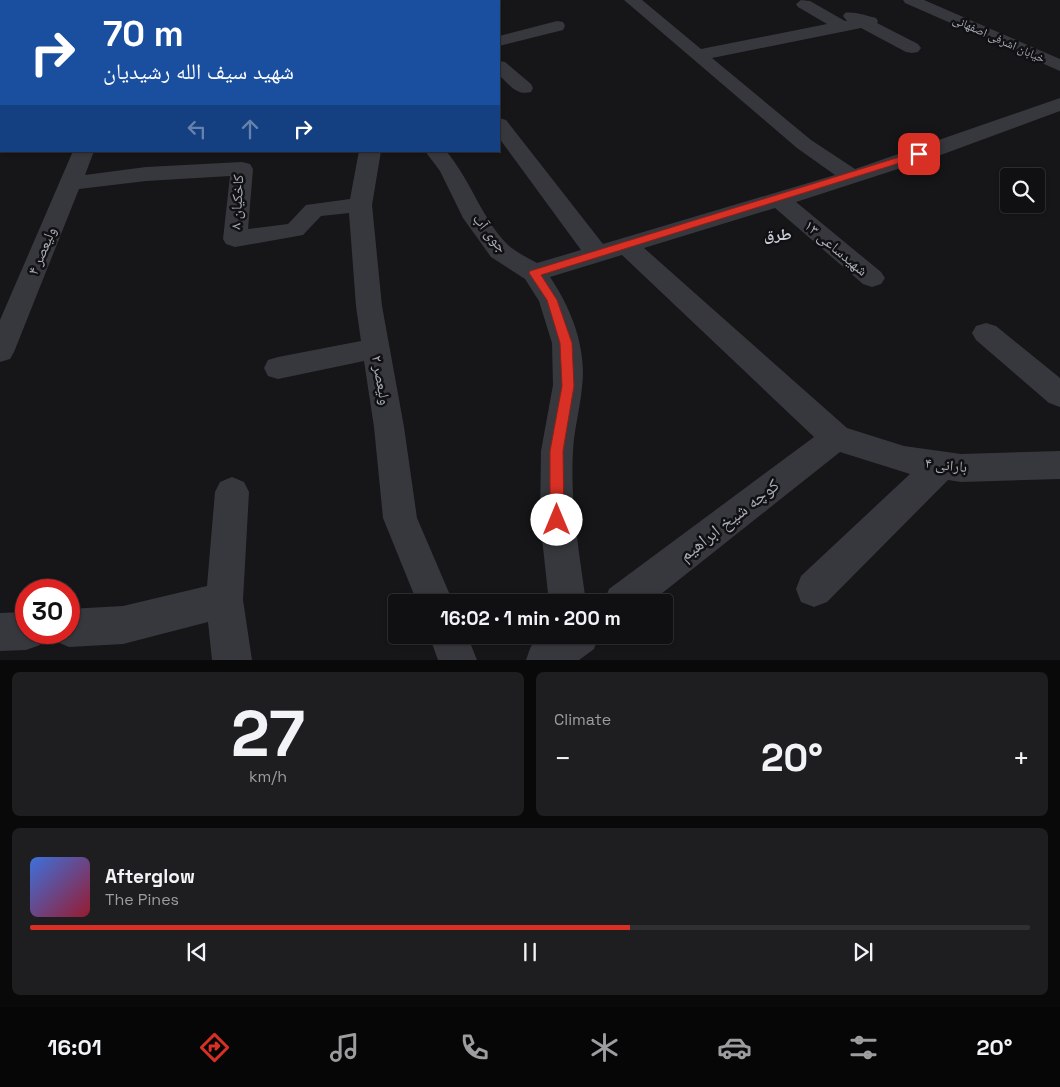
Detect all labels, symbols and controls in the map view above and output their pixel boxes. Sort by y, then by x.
street label: خیابان اشرفی اصفهانی [950,11,1048,67]
text: 70 m [103,12,184,56]
icon: right [20,20,85,85]
text: شهید سیف الله رشیدیان [103,57,294,85]
icon: left [183,115,211,143]
icon: ahead [236,115,264,143]
icon: right [289,115,317,143]
pin [898,133,940,175]
icon: arrive [905,140,933,168]
map controls [1000,168,1045,213]
button: search [1000,168,1045,213]
street label: کاخکیان ۸ [226,174,248,230]
street label: جوی آب [468,209,512,257]
street label: شهیدساعی ۱۳ [800,216,872,280]
street label: ولیعصر ۴ [23,224,60,278]
district label: طرق [764,224,792,245]
street label: ولیعصر ۲ [368,354,395,406]
street label: بارانی ۴ [924,453,968,477]
street label: کوچه شیخ ابراهیم [674,473,784,567]
position arrow [530,493,582,545]
speed limit sign: 30 [15,579,80,644]
text: 16:02 · 1 min · 200 m [440,606,621,631]
text: 27 [231,692,305,775]
text: Climate [554,709,611,730]
text: 20° [761,734,823,782]
text: − [554,740,571,776]
text: + [1013,740,1030,776]
text: km/h [249,766,287,787]
text: Afterglow [105,864,195,889]
text: The Pines [105,889,179,910]
icon: previous [183,938,211,966]
icon: pause [516,938,544,966]
icon: next [849,938,877,966]
icon: directions [197,1030,232,1065]
icon: music [327,1030,362,1065]
icon: phone [457,1030,492,1065]
icon: climate [587,1030,622,1065]
icon: car [717,1030,752,1065]
icon: filters [846,1030,881,1065]
text: 16:01 [47,1033,102,1061]
text: 20° [976,1033,1012,1061]

